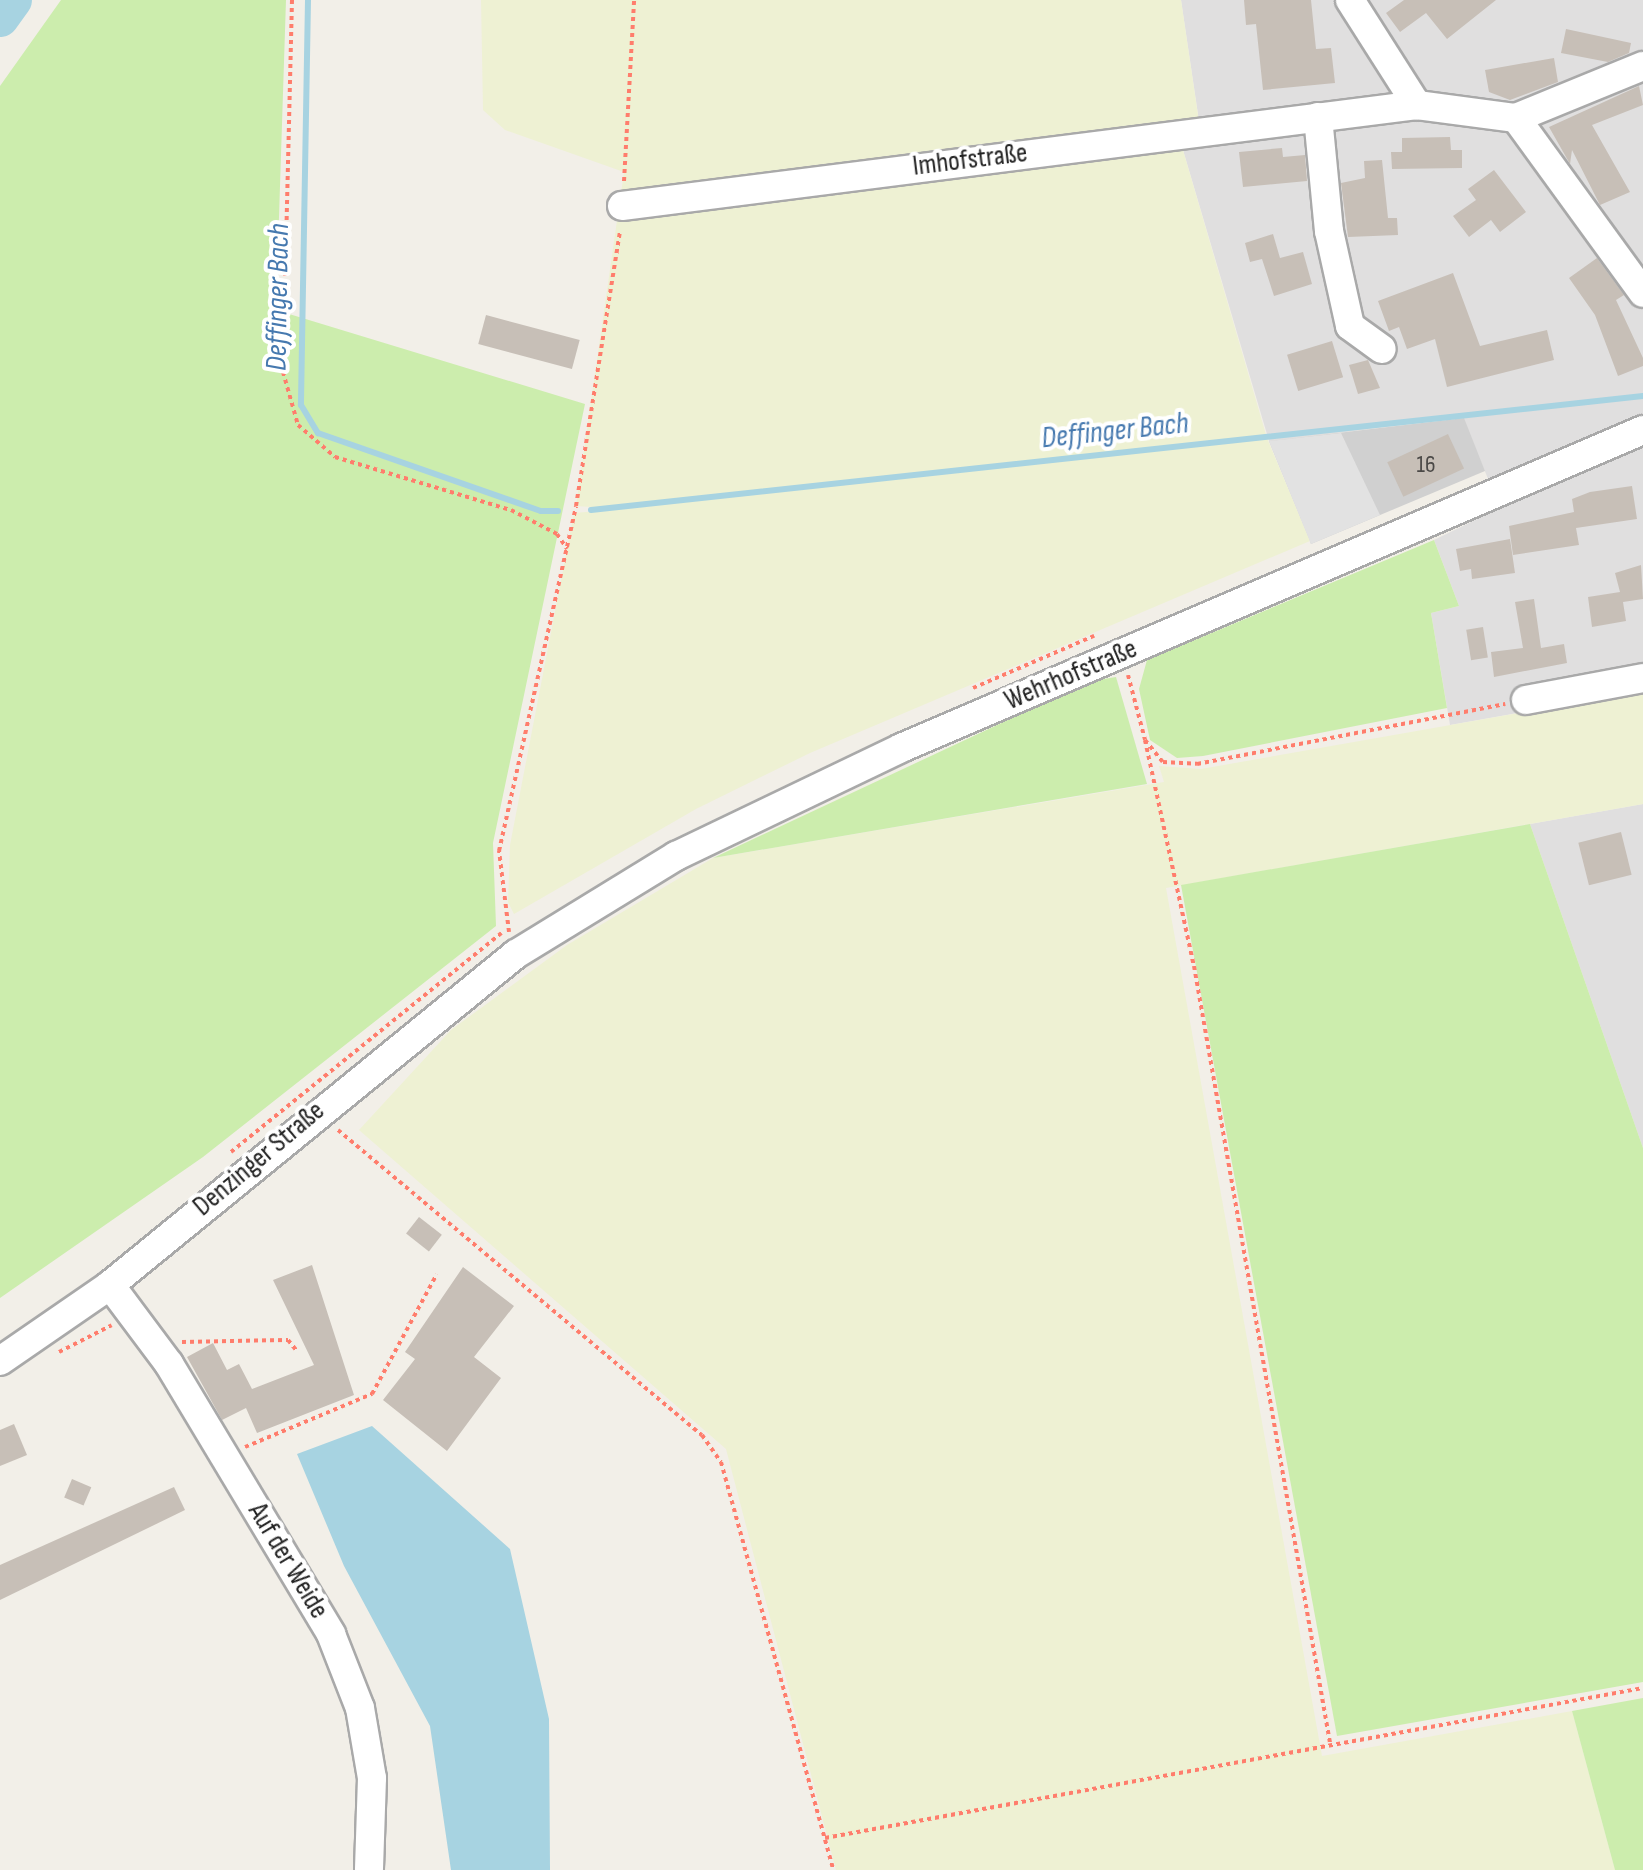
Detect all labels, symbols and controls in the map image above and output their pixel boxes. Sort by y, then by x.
street label: Imhofstraße [911,136,1029,184]
water label: Deffinger Bach [259,223,297,371]
water label: Deffinger Bach [1040,405,1190,457]
house number: 16 [1417,451,1435,479]
street label: Wehrhofstraße [1000,632,1142,718]
street label: Denzinger Straße [187,1094,331,1224]
street label: Auf der Weide [240,1497,336,1625]

